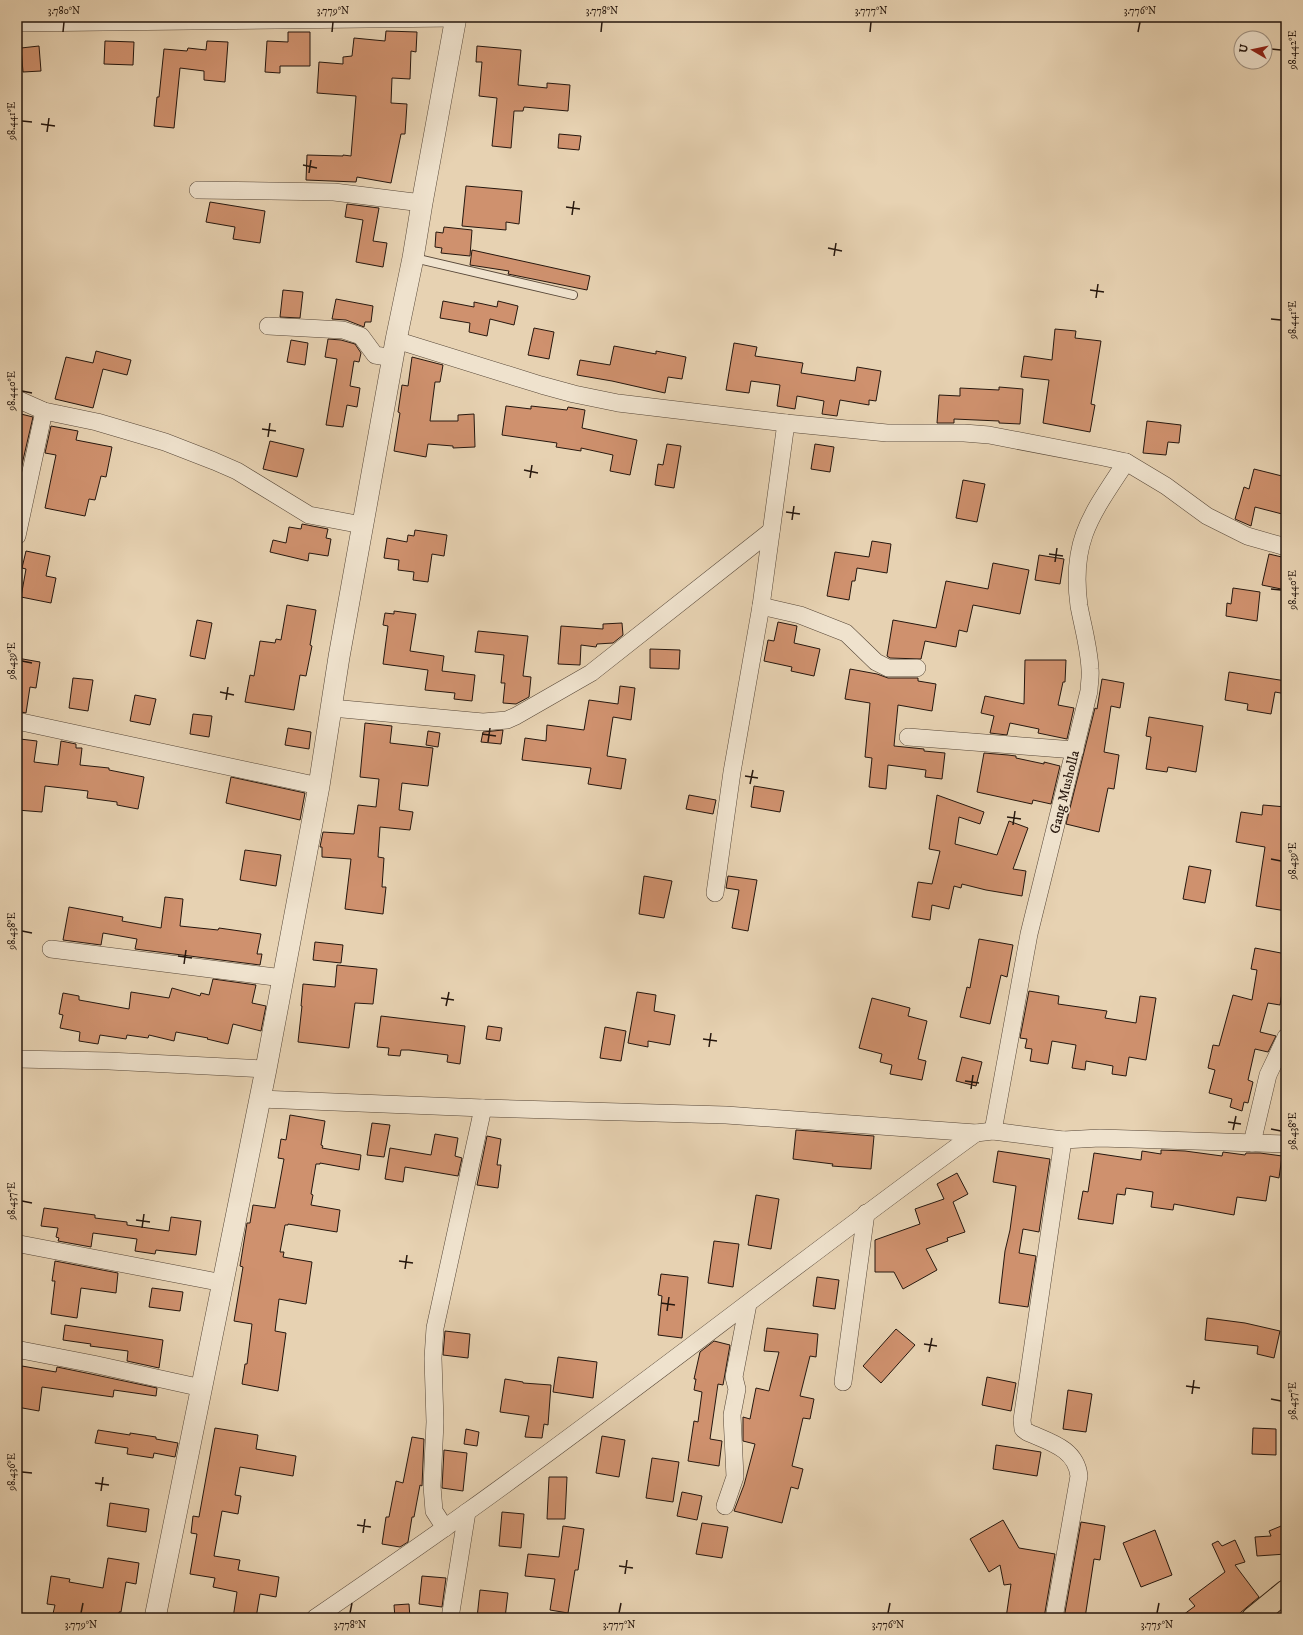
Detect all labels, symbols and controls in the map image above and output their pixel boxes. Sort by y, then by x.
text: 3.780°N [48,5,80,17]
text: 3.779°N [317,5,349,17]
text: 3.778°N [586,5,618,17]
text: 3.777°N [855,5,887,17]
text: 3.776°N [1124,5,1156,17]
north arrow [1233,30,1273,70]
text: 98.442°E [1287,30,1299,71]
text: U [1237,43,1252,54]
text: 98.441°E [6,102,18,141]
text: 98.441°E [1287,301,1299,340]
text: 98.440°E [6,371,18,412]
text: 98.440°E [1287,570,1299,611]
text: 98.439°E [6,642,18,681]
street label: Gang Musholla [1046,749,1084,836]
text: 98.439°E [1287,842,1299,881]
text: 98.438°E [6,912,18,951]
text: 98.438°E [1287,1112,1299,1151]
text: 98.437°E [6,1182,18,1221]
text: 98.437°E [1287,1382,1299,1421]
text: 98.436°E [6,1453,18,1492]
text: 3.779°N [65,1619,97,1631]
text: 3.778°N [334,1619,366,1631]
text: 3.777°N [603,1619,635,1631]
text: 3.776°N [872,1619,904,1631]
text: 3.775°N [1141,1619,1173,1631]

